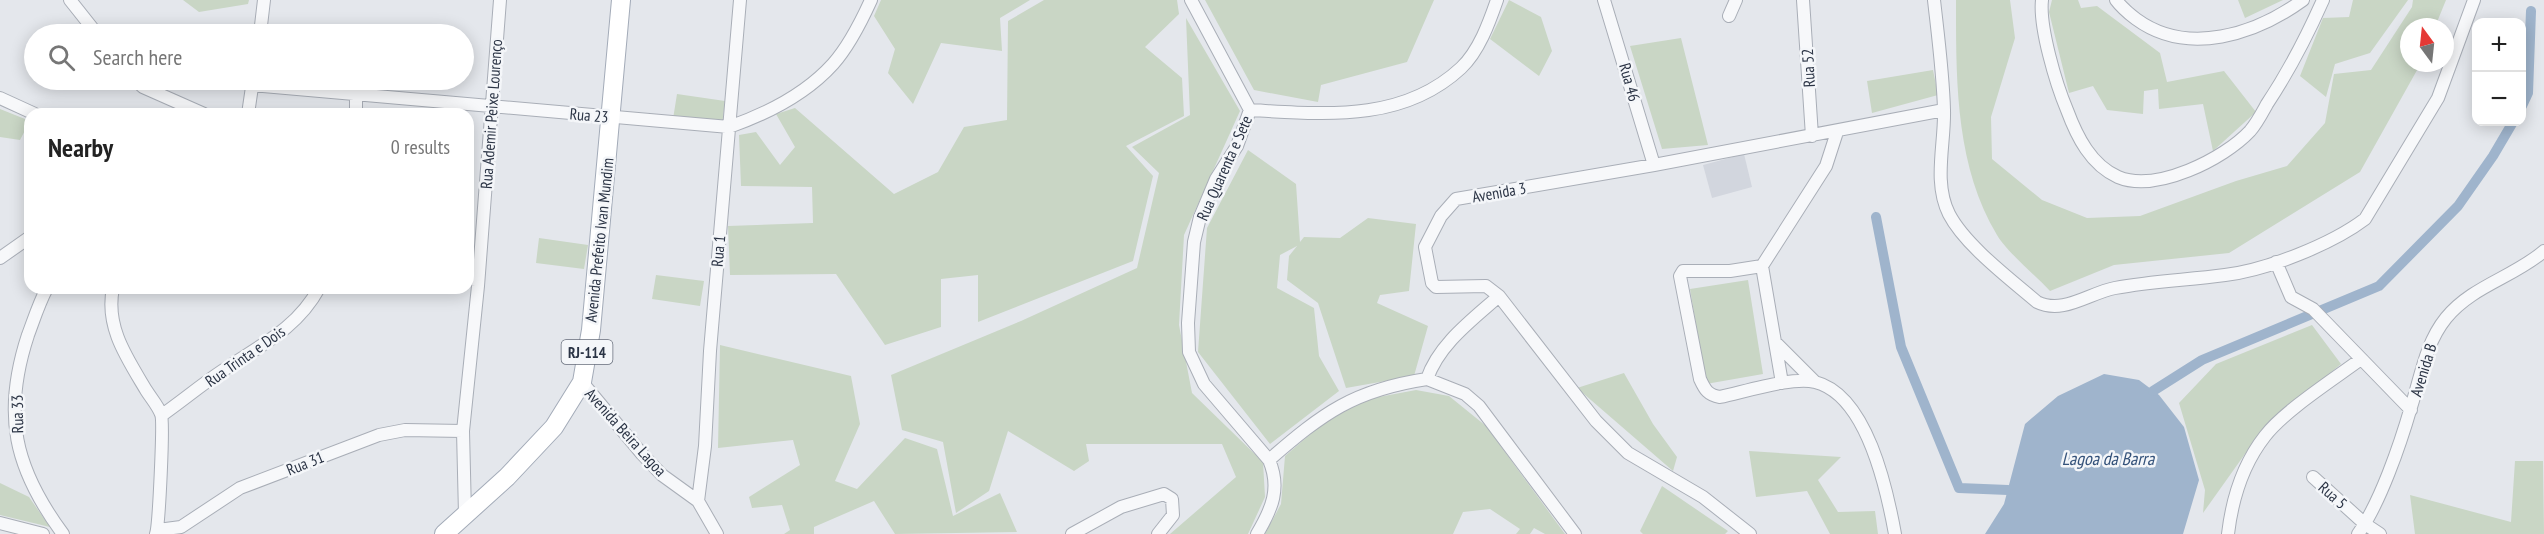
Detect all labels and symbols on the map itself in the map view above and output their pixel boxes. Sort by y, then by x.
north arrow [2400,18,2454,72]
street label: Rua Ademir Peixe Lourenço [476,38,506,190]
street label: Rua 52 [1797,48,1819,88]
street label: Rua 46 [1615,61,1645,103]
street label: Rua 23 [569,103,609,127]
street label: Rua Quarenta e Sete [1192,112,1256,224]
street label: Avenida Prefeito Ivan Mundim [580,157,618,323]
street label: Avenida 3 [1471,177,1527,207]
street label: Rua 1 [707,234,729,268]
street label: Rua Trinta e Dois [201,321,289,391]
road number: RJ-114 [562,340,612,364]
street label: Avenida B [2405,341,2441,399]
street label: Avenida Beira Lagoa [581,384,671,480]
street label: Rua 33 [7,394,27,434]
street label: Rua 31 [283,446,327,480]
water label: Lagoa da Barra [2062,447,2155,470]
street label: Rua 5 [2315,477,2351,513]

